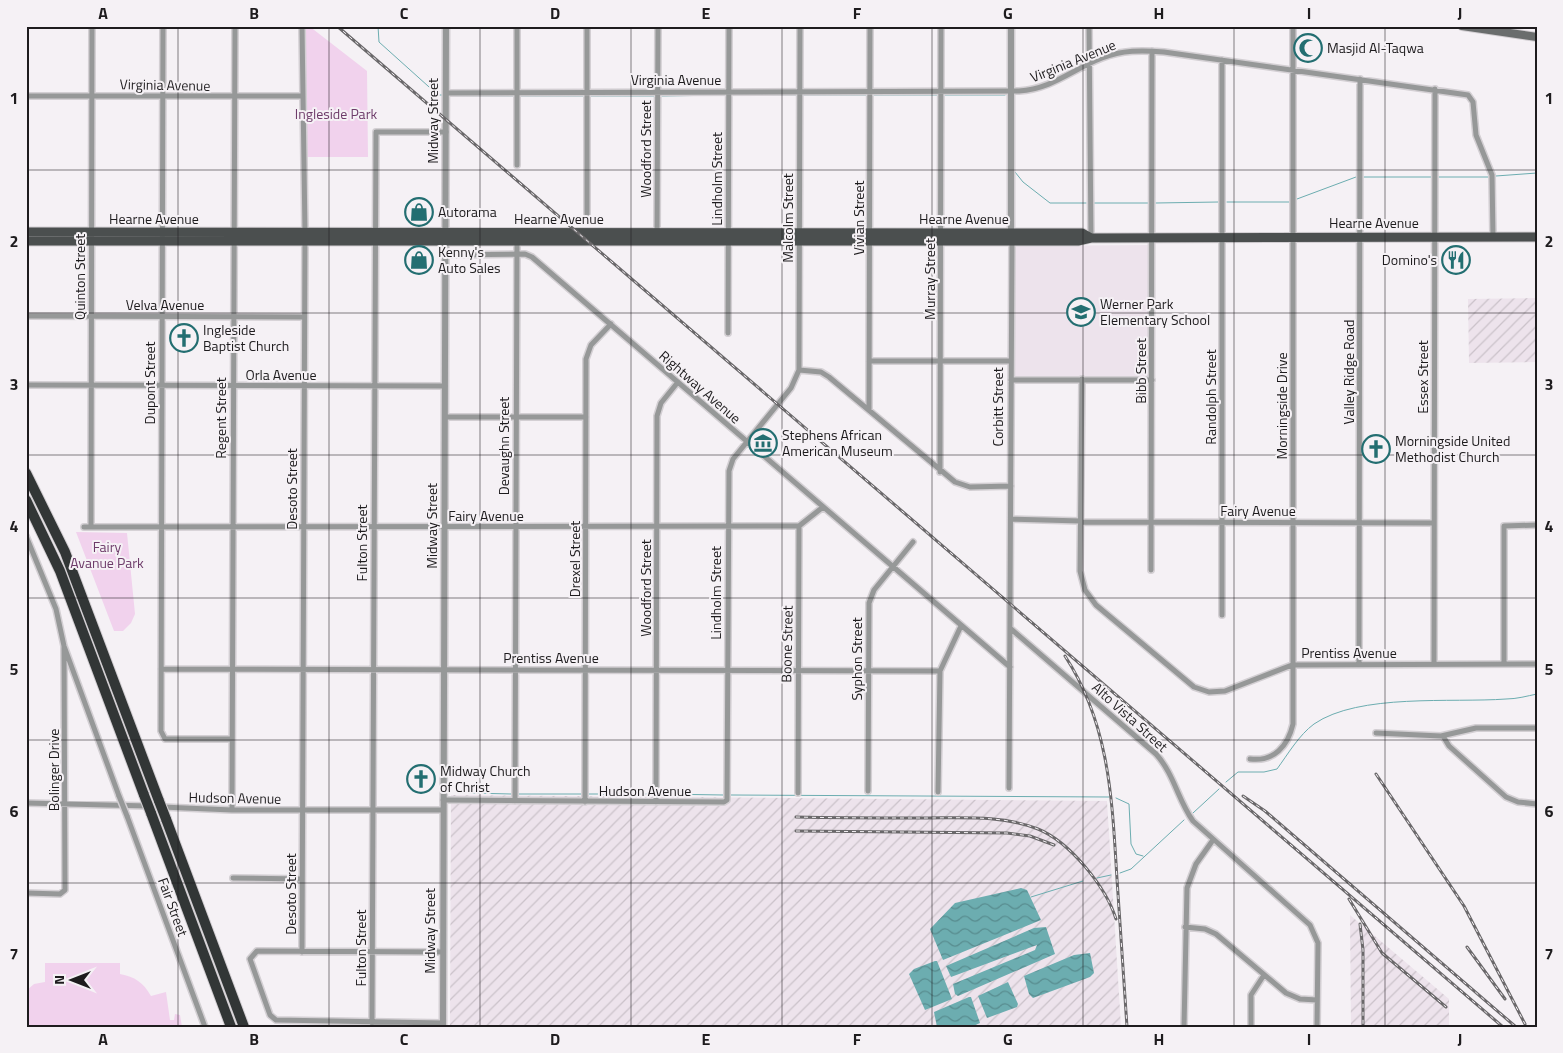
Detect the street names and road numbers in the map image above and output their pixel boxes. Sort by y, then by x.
street label: Virginia Avenue [1027,34,1119,87]
street label: Virginia Avenue [631,69,721,90]
street label: Virginia Avenue [119,73,211,96]
street label: Midway Street [422,78,443,164]
street label: Woodford Street [635,100,656,198]
street label: Lindholm Street [706,132,727,226]
street label: Malcolm Street [777,173,798,263]
street label: Vivian Street [848,181,869,255]
street label: Hearne Avenue [109,208,199,229]
street label: Hearne Avenue [514,208,604,229]
street label: Hearne Avenue [919,208,1009,229]
street label: Hearne Avenue [1329,212,1419,233]
street label: Quinton Street [69,234,90,320]
street label: Murray Street [919,238,940,320]
street label: Velva Avenue [126,294,204,315]
street label: Valley Ridge Road [1338,320,1359,424]
street label: Bibb Street [1130,338,1151,404]
street label: Essex Street [1412,340,1433,414]
street label: Dupont Street [139,342,160,424]
street label: Rightway Avenue [655,345,746,428]
street label: Randolph Street [1200,349,1221,445]
street label: Morningside Drive [1271,353,1292,459]
street label: Orla Avenue [245,364,317,385]
street label: Corbitt Street [987,367,1008,447]
street label: Regent Street [210,377,231,459]
street label: Devaughn Street [493,397,514,495]
street label: Desoto Street [281,448,302,530]
street label: Midway Street [421,483,442,569]
street label: Fairy Avenue [1220,500,1296,521]
street label: Fulton Street [351,505,372,581]
street label: Fairy Avenue [448,505,524,526]
street label: Drexel Street [564,521,585,597]
street label: Woodford Street [635,539,656,637]
street label: Lindholm Street [705,546,726,640]
street label: Boone Street [775,605,798,683]
street label: Syphon Street [846,617,867,701]
street label: Prentiss Avenue [1301,642,1397,663]
street label: Prentiss Avenue [503,647,599,668]
street label: Alto Vista Street [1088,677,1173,757]
street label: Bolinger Drive [43,729,64,811]
street label: Hudson Avenue [599,780,691,801]
street label: Hudson Avenue [189,786,281,809]
street label: Desoto Street [280,853,301,935]
street label: Fair Street [153,875,194,939]
street label: Midway Street [419,888,440,974]
street label: Fulton Street [350,910,371,986]

